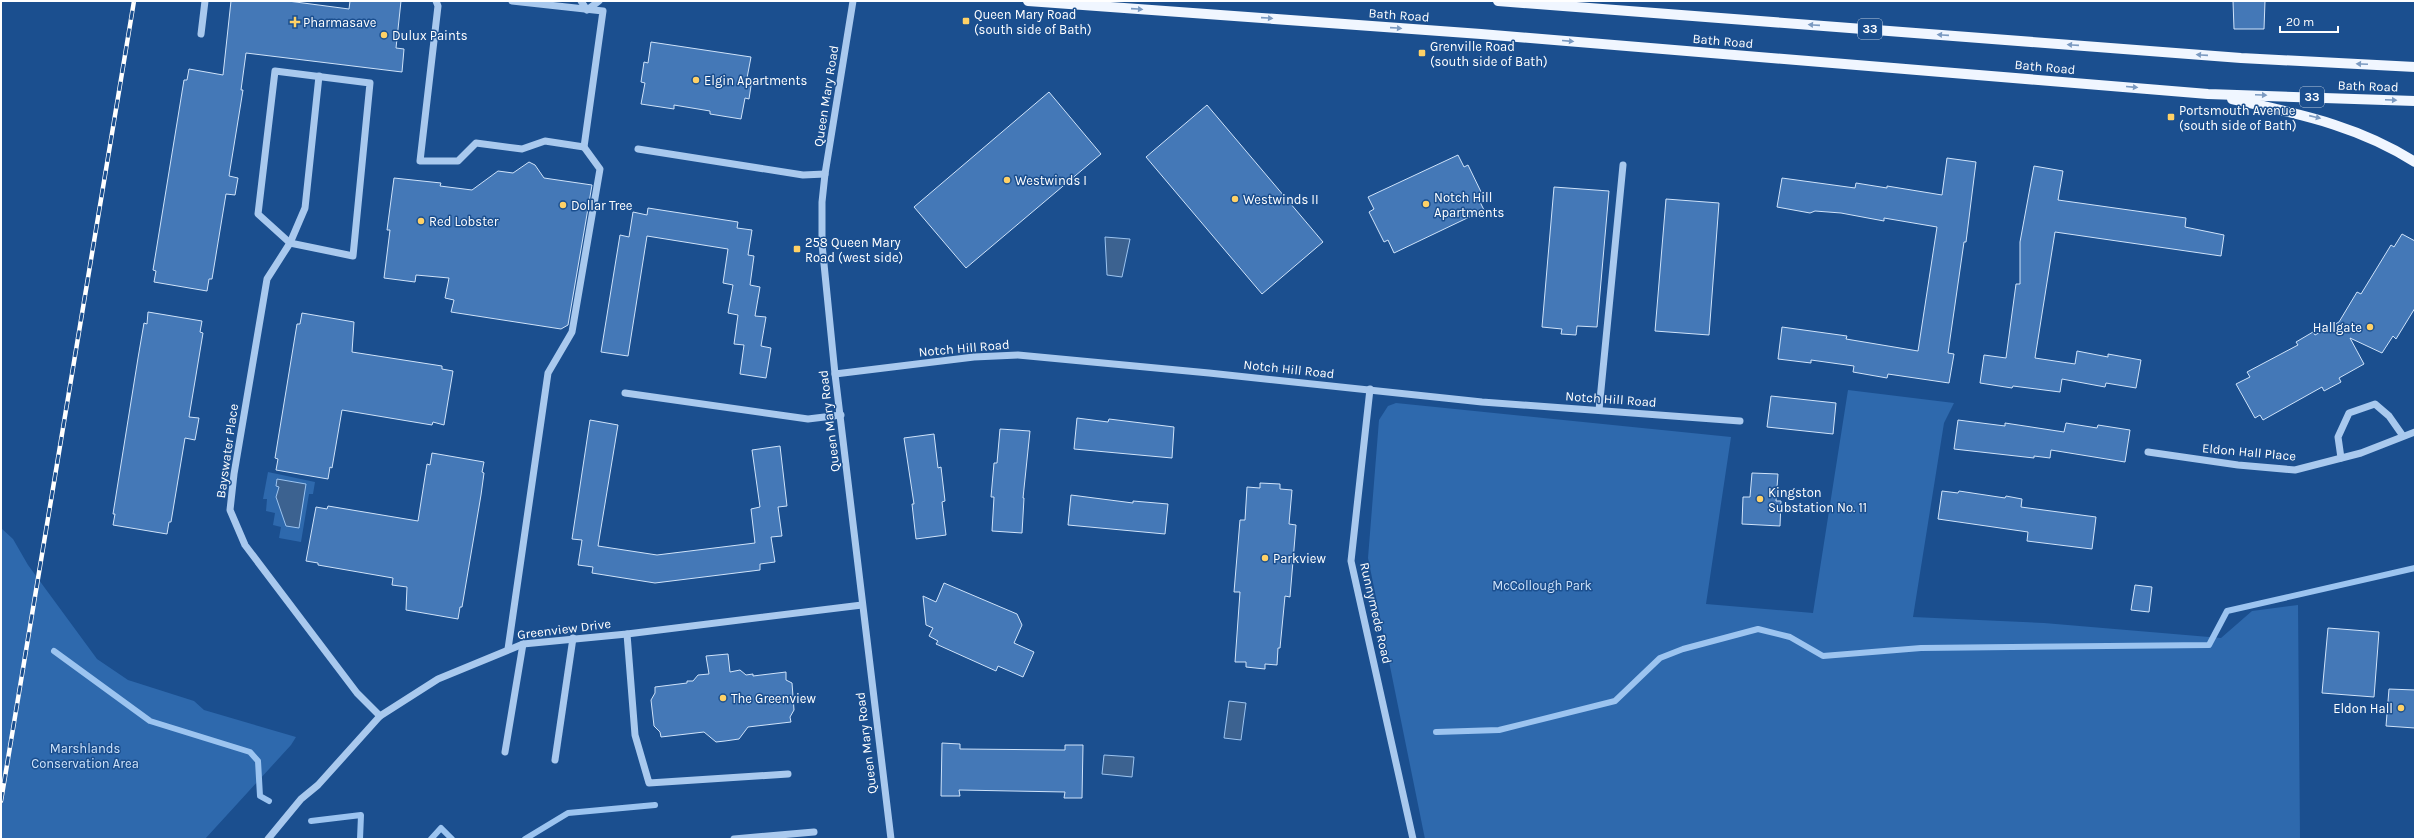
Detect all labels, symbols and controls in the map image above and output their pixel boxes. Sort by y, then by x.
one-way arrow [1131,5,1143,12]
street label: Bath Road [1368,5,1430,25]
place label: Queen Mary Road (south side of Bath) [974,7,1092,37]
scale bar [2280,8,2338,34]
place label: Pharmasave [303,15,377,30]
one-way arrow [1261,15,1273,22]
text: 20 m [2286,15,2314,29]
marker: Queen Mary Road (south side of Bath) [961,16,971,26]
marker: Pharmasave [290,17,300,27]
road number: 33 [1858,19,1882,39]
one-way arrow [1808,22,1820,29]
one-way arrow [1390,24,1402,31]
place label: Dulux Paints [392,28,468,43]
marker: Dulux Paints [379,30,389,40]
street label: Bath Road [1692,31,1754,51]
one-way arrow [1937,32,1949,38]
one-way arrow [1562,38,1574,45]
place label: Grenville Road (south side of Bath) [1430,39,1548,69]
one-way arrow [2067,41,2079,48]
street label: Queen Mary Road [811,44,841,148]
marker: Grenville Road (south side of Bath) [1417,48,1427,58]
one-way arrow [2196,51,2209,58]
street label: Bath Road [2014,57,2076,77]
one-way arrow [2355,61,2368,67]
place label: Elgin Apartments [704,73,807,88]
marker: Elgin Apartments [691,75,701,85]
street label: Bath Road [2337,77,2399,95]
one-way arrow [2126,84,2138,91]
road number: 33 [2300,87,2324,107]
one-way arrow [2255,92,2267,99]
one-way arrow [2385,97,2398,103]
place label: Portsmouth Avenue (south side of Bath) [2179,103,2297,133]
marker: Portsmouth Avenue (south side of Bath) [2166,112,2176,122]
one-way arrow [2308,115,2321,121]
place label: Westwinds I [1015,173,1087,188]
marker: Westwinds I [1002,175,1012,185]
place label: Notch Hill Apartments [1434,190,1504,220]
place label: Westwinds II [1243,192,1319,207]
marker: Westwinds II [1230,194,1240,204]
place label: Dollar Tree [571,198,633,213]
marker: Notch Hill Apartments [1421,199,1431,209]
marker: Dollar Tree [558,200,568,210]
place label: Red Lobster [429,214,499,229]
marker: Red Lobster [416,216,426,226]
place label: 258 Queen Mary Road (west side) [805,235,903,265]
marker: 258 Queen Mary Road (west side) [792,244,802,254]
place label: Hallgate [2313,320,2362,335]
marker: Hallgate [2365,322,2375,332]
street label: Notch Hill Road [918,337,1010,359]
street label: Notch Hill Road [1243,357,1335,381]
street label: Queen Mary Road [815,369,843,473]
street label: Notch Hill Road [1565,388,1657,410]
street label: Bayswater Place [213,402,241,499]
street label: Eldon Hall Place [2201,440,2297,464]
place label: Kingston Substation No. 11 [1768,485,1867,515]
marker: Kingston Substation No. 11 [1755,494,1765,504]
place label: Parkview [1273,551,1326,566]
marker: Parkview [1260,553,1270,563]
street label: Runnymede Road [1357,561,1395,665]
park label: McCollough Park [1492,578,1592,593]
street label: Greenview Drive [516,616,612,642]
place label: The Greenview [731,691,816,706]
street label: Queen Mary Road [852,691,880,795]
marker: The Greenview [718,693,728,703]
place label: Eldon Hall [2333,701,2393,716]
marker: Eldon Hall [2396,703,2406,713]
park label: Marshlands Conservation Area [31,741,139,771]

